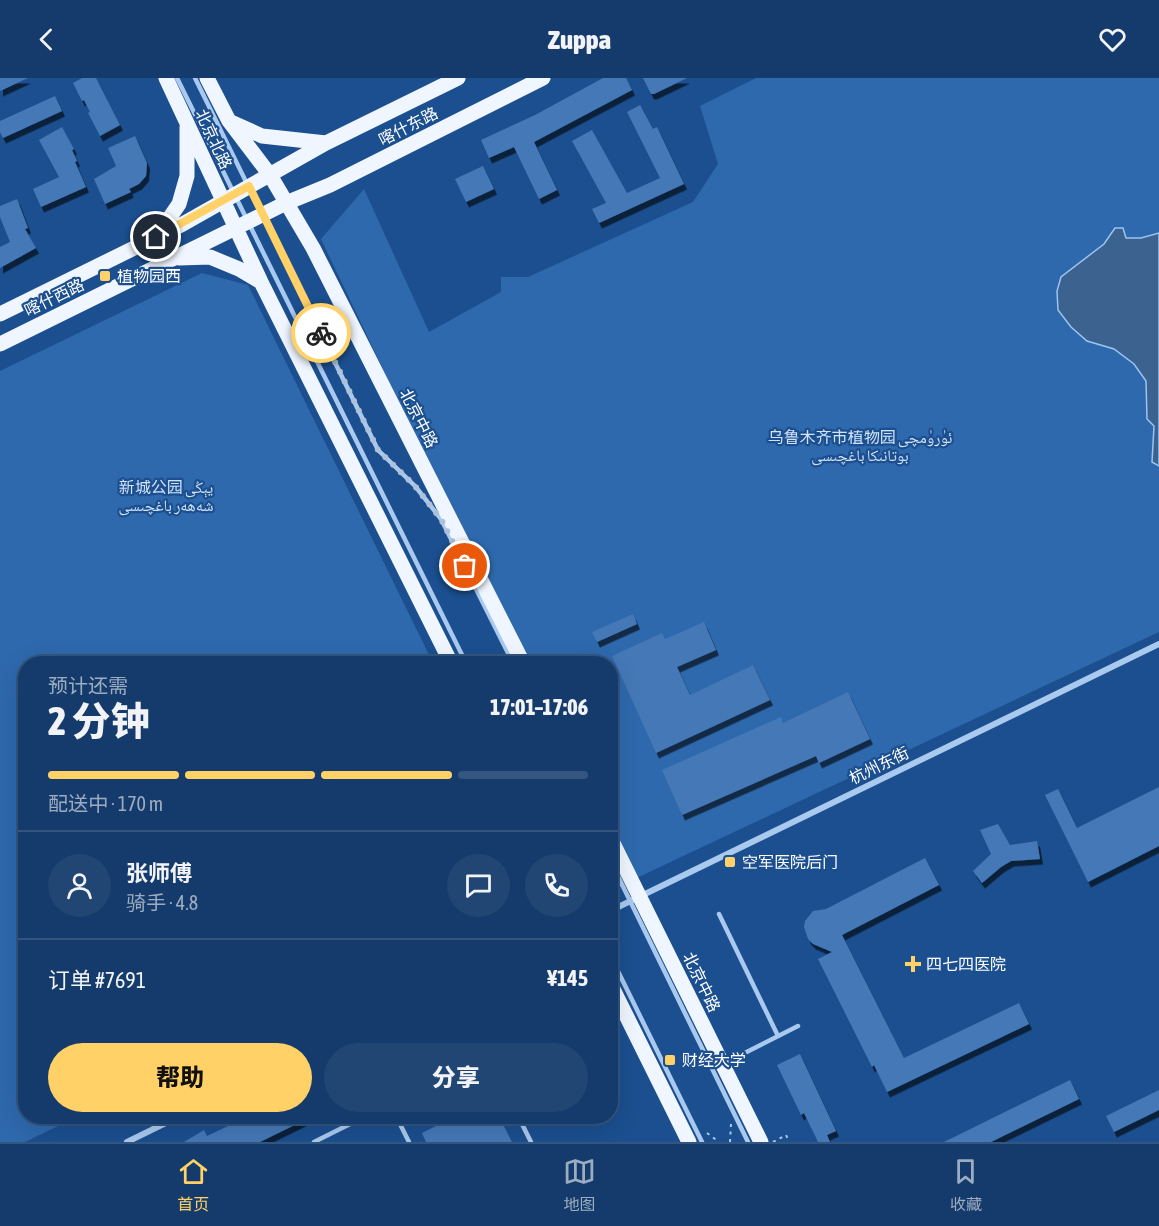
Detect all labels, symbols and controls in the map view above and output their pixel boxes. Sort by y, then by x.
icon: back [30,23,63,56]
icon: heart [1096,23,1129,56]
text: Zuppa [548,24,611,55]
street label: 喀什东路 [375,103,441,149]
street label: 北京北路 [192,106,236,172]
pin [130,211,181,262]
icon: home [139,220,172,253]
place label: 植物园西 [117,267,181,285]
marker: 植物园西 [98,269,112,283]
street label: 喀什西路 [21,275,87,319]
courier [291,303,351,363]
icon: bike [305,317,338,350]
street label: 北京中路 [396,385,442,451]
park label: 乌鲁木齐市植物园 ئۈرۈمچى بوتانىكا باغچىسى [768,428,952,466]
park label: 新城公园 يېڭى شەھەر باغچىسى [119,478,213,516]
pin [439,540,490,591]
icon: bag [448,549,481,582]
text: 预计还需 [48,674,128,697]
text: 17:01–17:06 [490,694,588,720]
text: 2 分钟 [48,699,150,743]
street label: 杭州东街 [846,743,912,787]
text: 配送中 · 170 m [48,792,163,815]
place label: 空军医院后门 [742,853,838,871]
button: person [48,854,111,917]
button: chat [447,854,510,917]
button: phone [525,854,588,917]
marker: 空军医院后门 [723,855,737,869]
text: 张师傅 [126,860,192,886]
text: 骑手 · 4.8 [126,891,198,914]
street label: 北京中路 [680,949,724,1015]
marker: 四七四医院 [904,955,922,973]
place label: 四七四医院 [926,955,1006,973]
text: ¥145 [547,965,588,991]
text: 订单 #7691 [48,967,146,993]
button: 帮助 [48,1043,312,1112]
button: 分享 [324,1043,588,1112]
place label: 财经大学 [682,1051,746,1069]
marker: 财经大学 [663,1053,677,1067]
tab: 首页 [177,1155,210,1215]
tab: 地图 [563,1155,596,1215]
tab: 收藏 [949,1155,982,1215]

